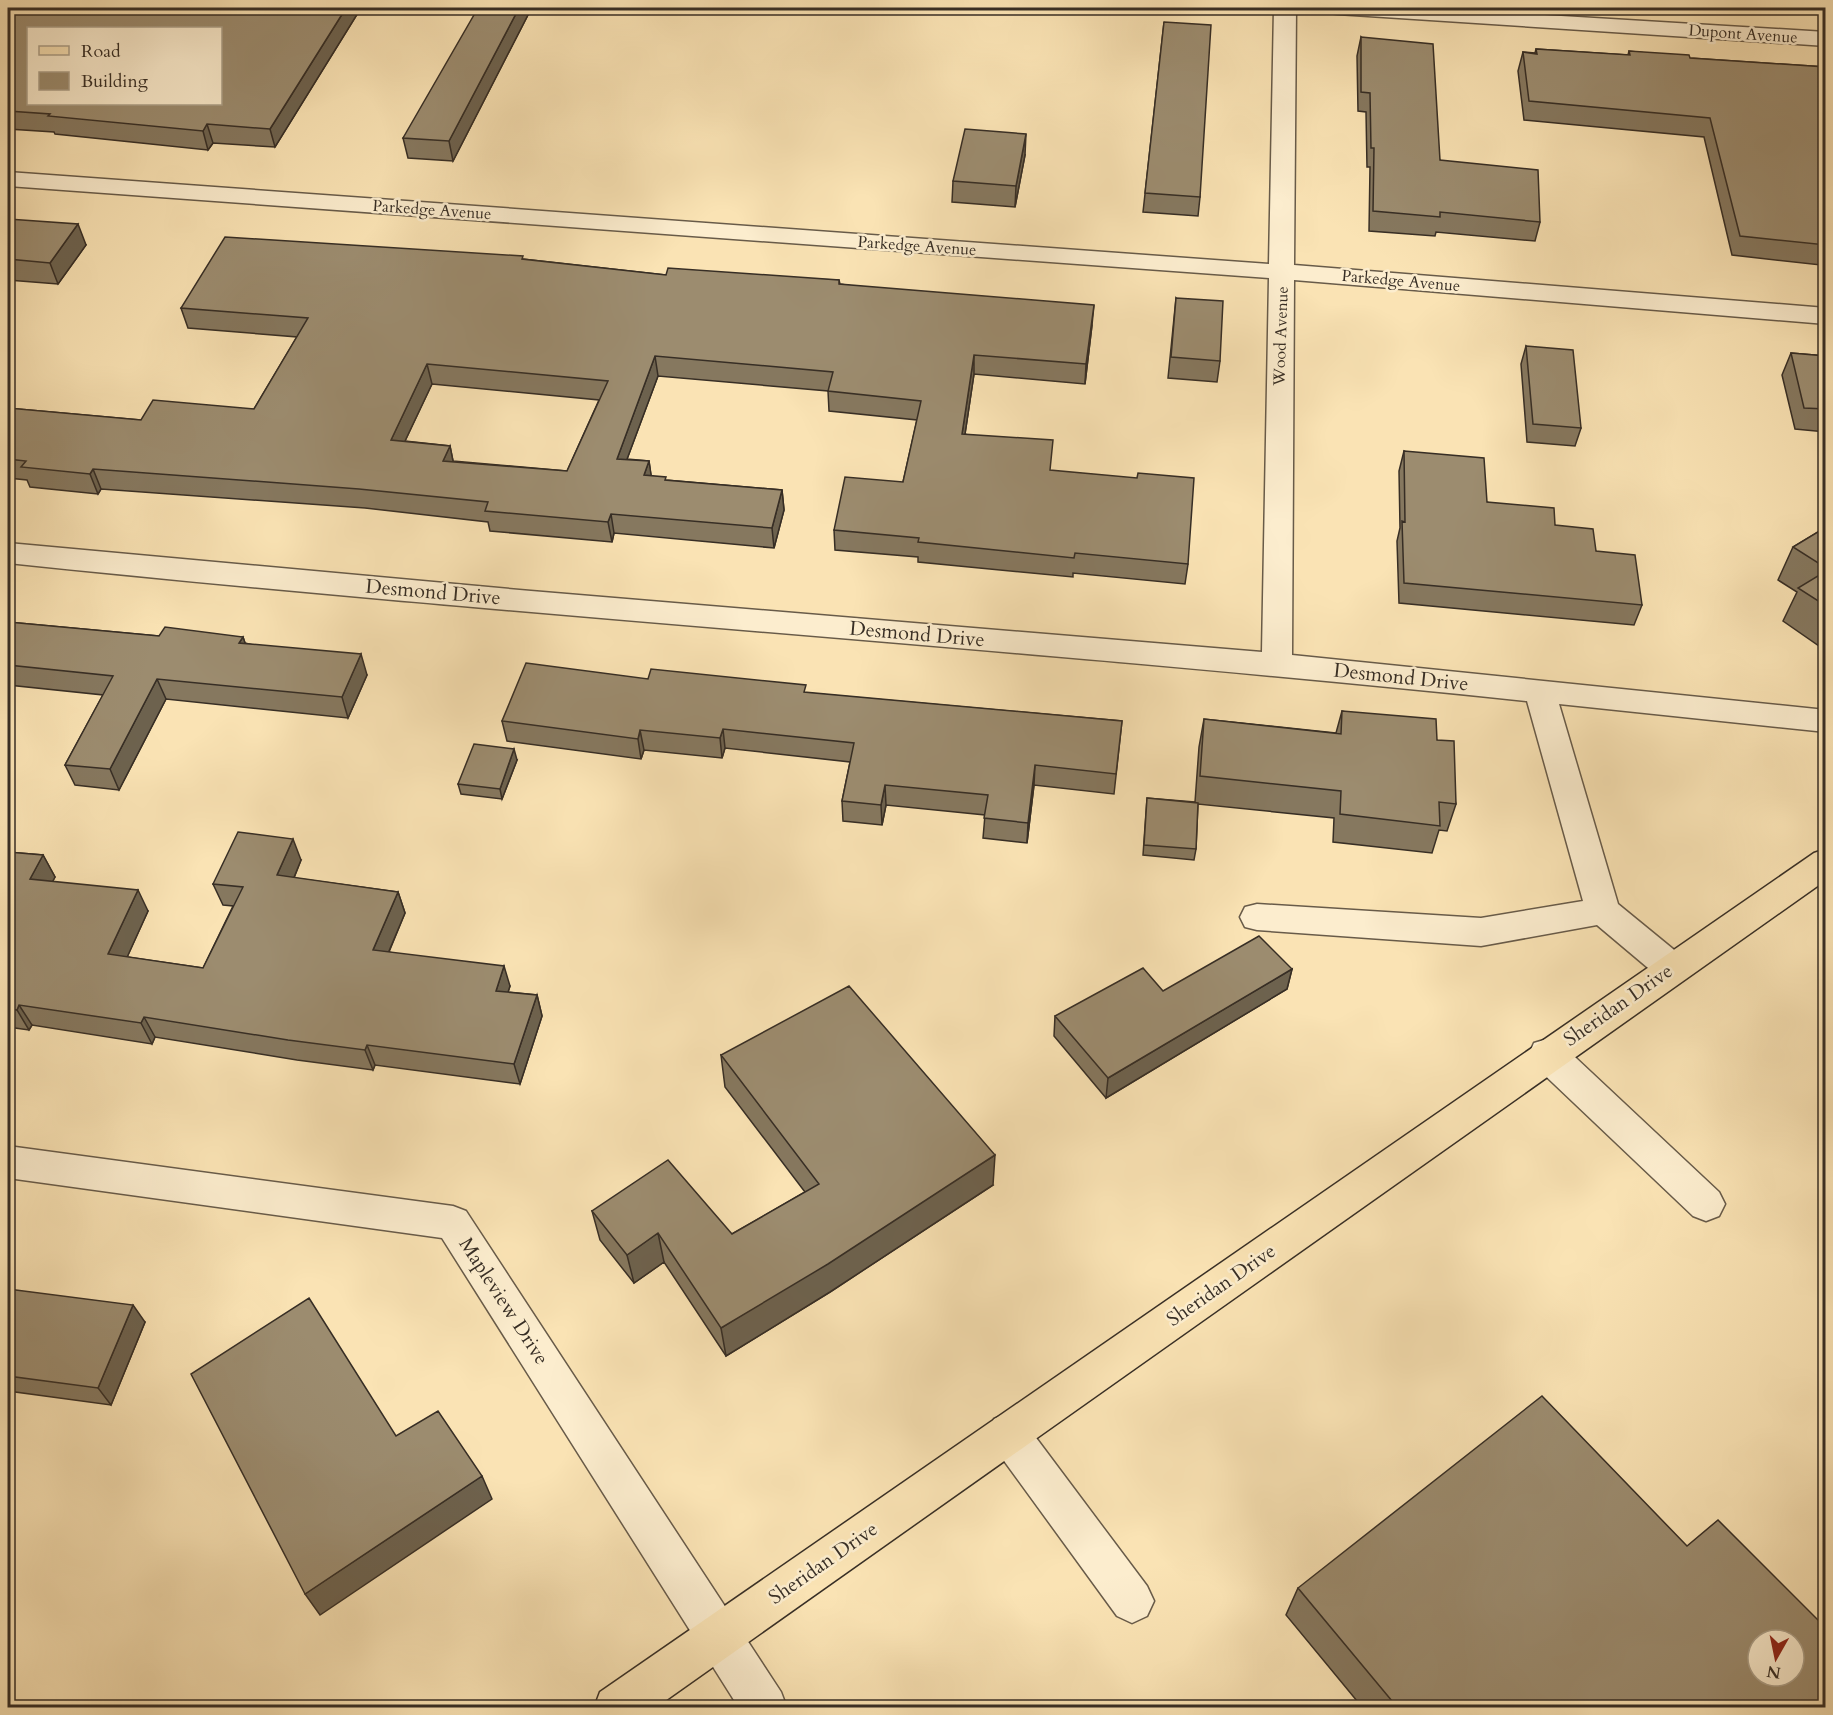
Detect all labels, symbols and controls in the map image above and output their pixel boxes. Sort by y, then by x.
street label: Dupont Avenue [1688,19,1798,49]
legend [27,27,222,105]
text: Road [81,39,121,64]
text: Building [81,69,149,94]
street label: Parkedge Avenue [372,195,492,225]
street label: Parkedge Avenue [857,231,977,261]
street label: Parkedge Avenue [1341,265,1461,297]
street label: Wood Avenue [1268,286,1294,387]
street label: Desmond Drive [364,573,502,611]
street label: Desmond Drive [848,615,986,653]
street label: Desmond Drive [1332,656,1470,698]
street label: Sheridan Drive [1558,957,1678,1053]
street label: Mapleview Drive [453,1232,555,1370]
street label: Sheridan Drive [1161,1237,1281,1333]
street label: Sheridan Drive [763,1515,883,1611]
north arrow [1746,1628,1806,1688]
text: N [1765,1660,1782,1684]

